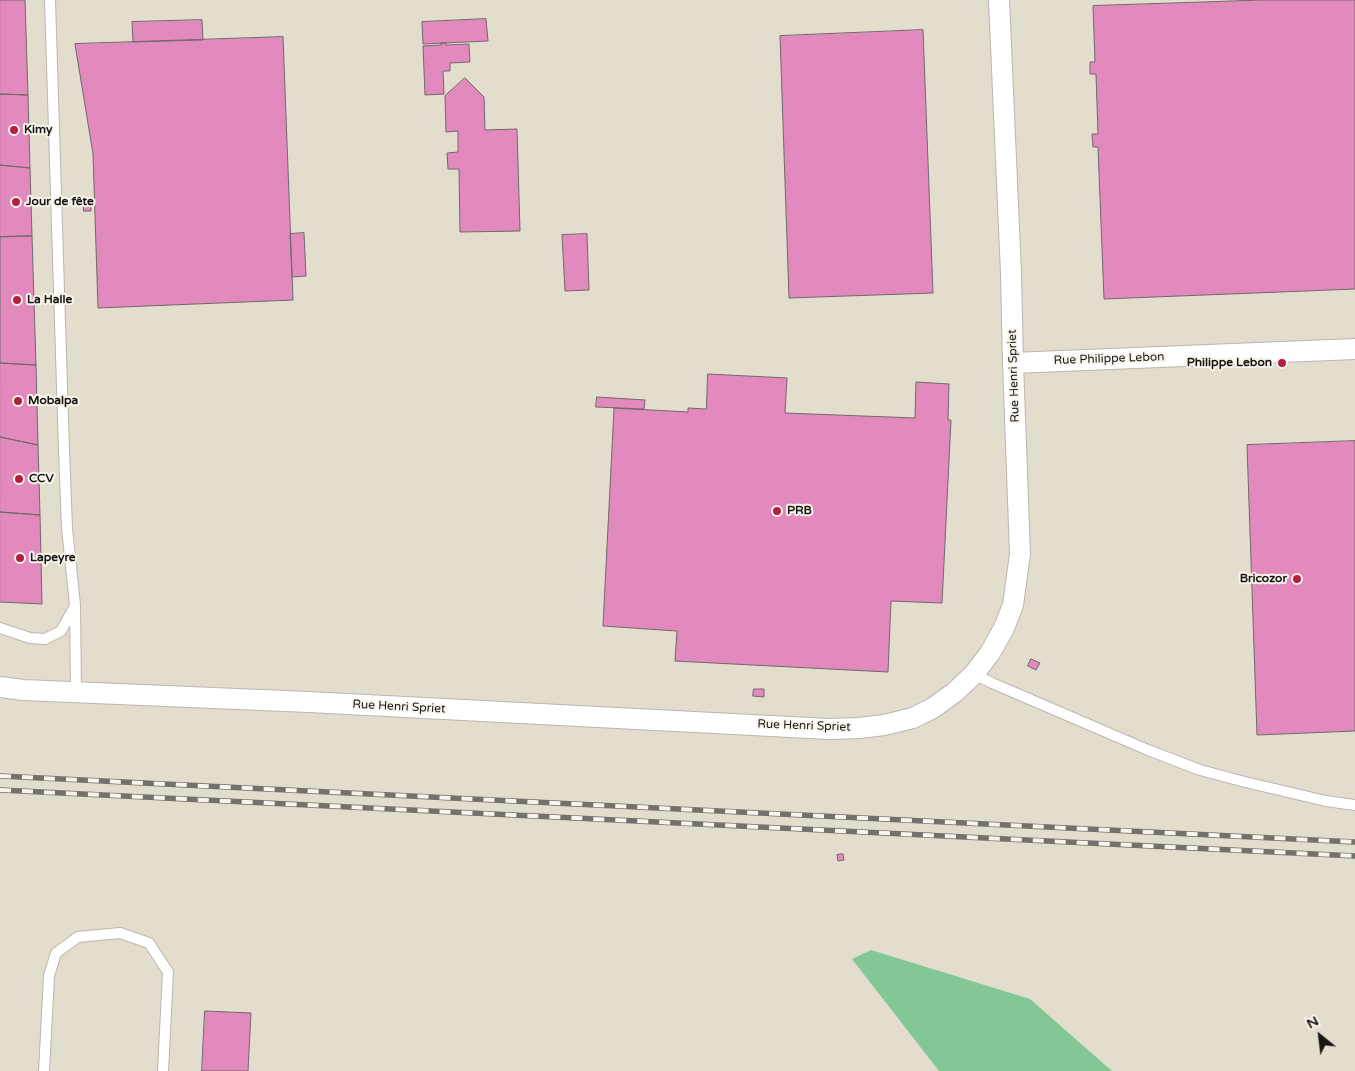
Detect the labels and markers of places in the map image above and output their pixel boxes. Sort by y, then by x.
place label: Kimy [24,123,52,137]
marker: Kimy [8,124,20,136]
place label: Jour de fête [26,195,94,209]
marker: Jour de fête [10,196,22,208]
place label: La Halle [27,293,72,307]
marker: La Halle [11,294,23,306]
place label: Philippe Lebon [1187,356,1272,370]
marker: Philippe Lebon [1276,357,1288,369]
place label: Mobalpa [28,394,78,408]
marker: Mobalpa [12,395,24,407]
place label: CCV [29,472,54,486]
marker: CCV [13,473,25,485]
place label: PRB [787,504,812,518]
marker: PRB [771,505,783,517]
place label: Lapeyre [30,551,76,565]
marker: Lapeyre [14,552,26,564]
place label: Bricozor [1240,572,1287,586]
marker: Bricozor [1291,573,1303,585]

